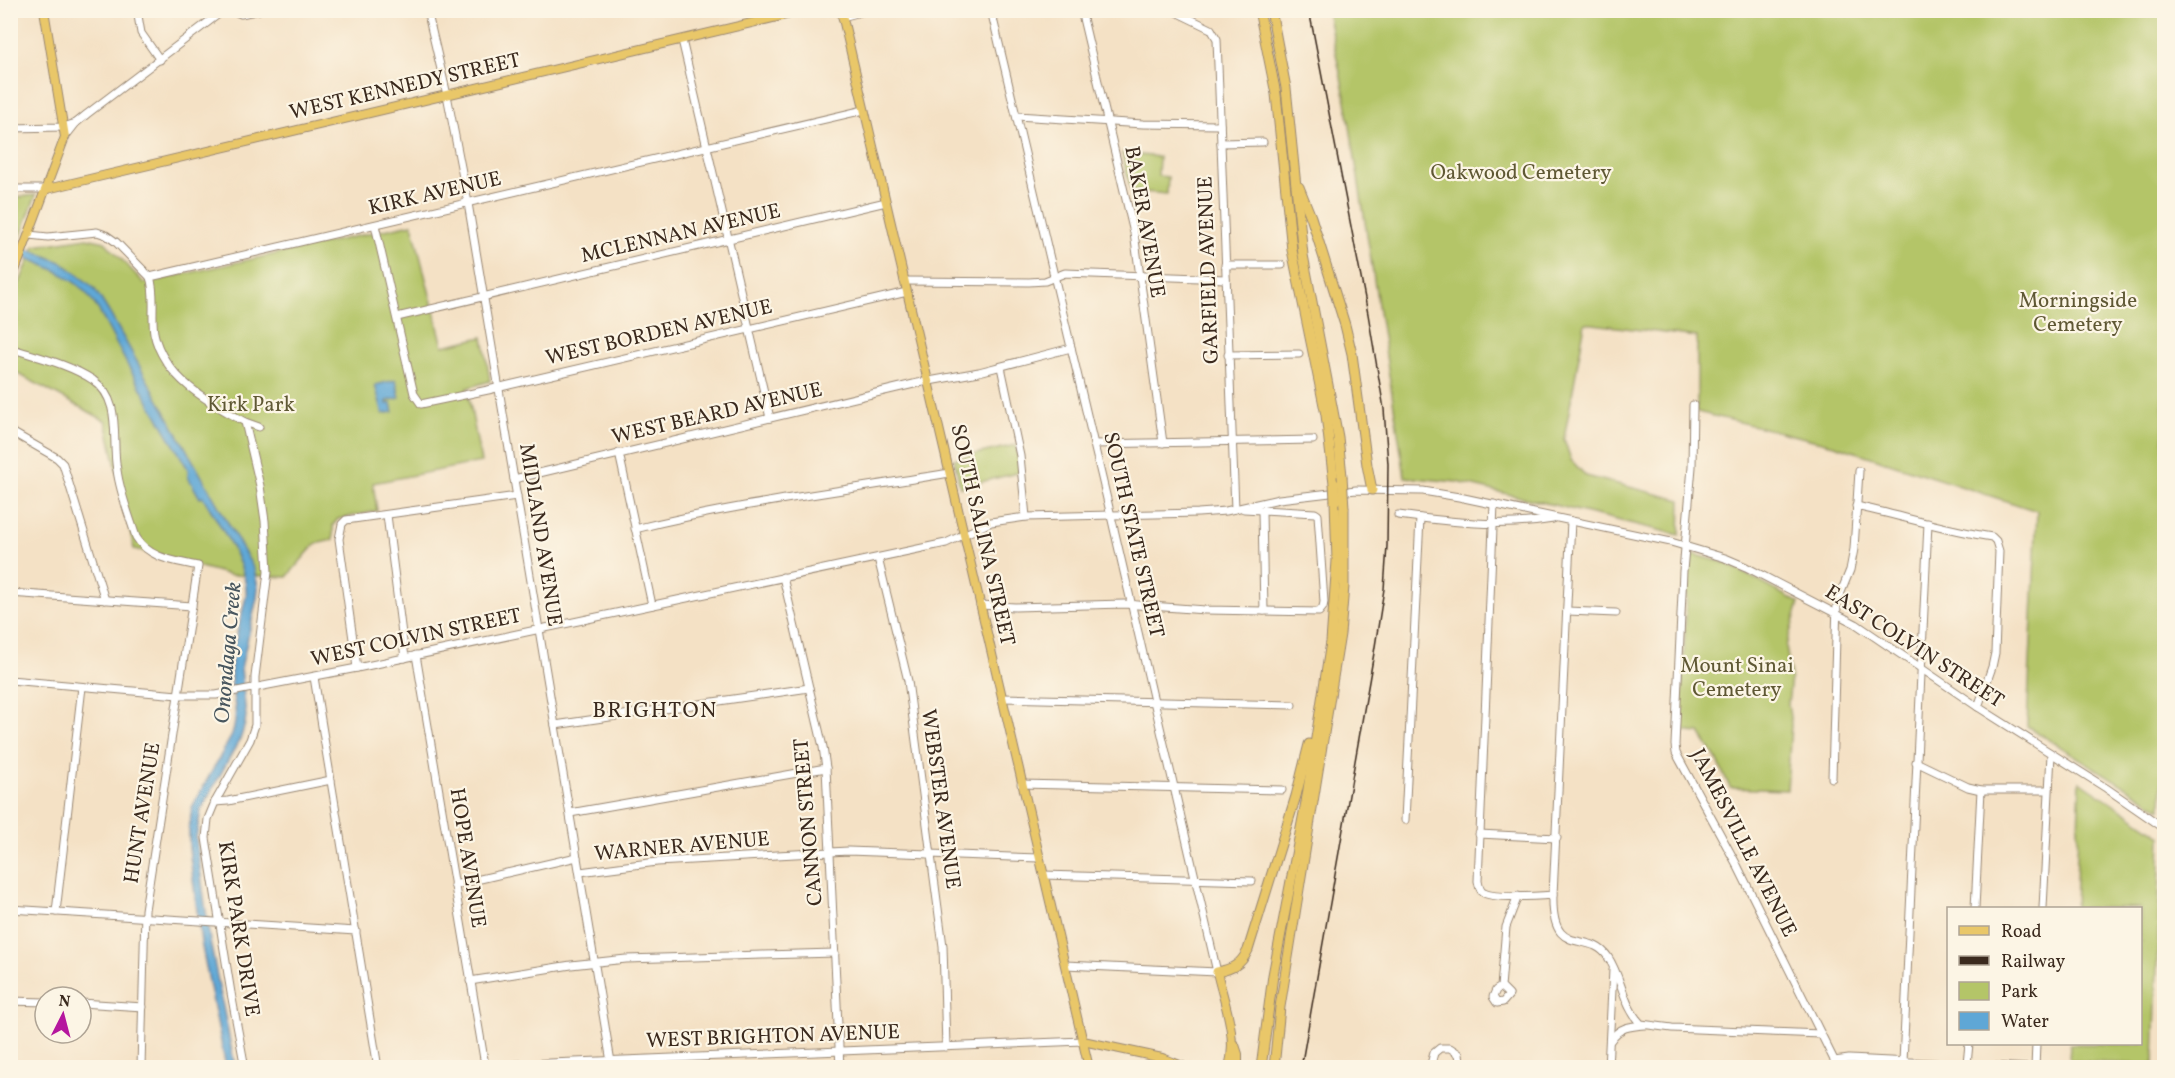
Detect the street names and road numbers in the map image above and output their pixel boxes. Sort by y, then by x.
street label: WEST KENNEDY STREET [287,46,523,128]
street label: BAKER AVENUE [1116,144,1172,300]
street label: KIRK AVENUE [366,165,504,223]
street label: GARFIELD AVENUE [1191,176,1227,364]
street label: MCLENNAN AVENUE [578,197,784,271]
street label: WEST BORDEN AVENUE [543,293,775,373]
street label: WEST BEARD AVENUE [609,376,825,452]
street label: SOUTH SALINA STREET [942,421,1022,649]
street label: SOUTH STATE STREET [1095,429,1171,641]
street label: MIDLAND AVENUE [511,441,569,629]
street label: EAST COLVIN STREET [1819,578,2009,716]
street label: WEST COLVIN STREET [308,602,524,674]
street label: WEBSTER AVENUE [913,707,967,891]
street label: CANNON STREET [787,737,831,907]
street label: HUNT AVENUE [118,740,168,886]
street label: JAMESVILLE AVENUE [1683,744,1803,942]
street label: HOPE AVENUE [442,786,492,930]
street label: WARNER AVENUE [593,825,771,869]
street label: KIRK PARK DRIVE [210,839,266,1019]
street label: WEST BRIGHTON AVENUE [646,1018,900,1056]

